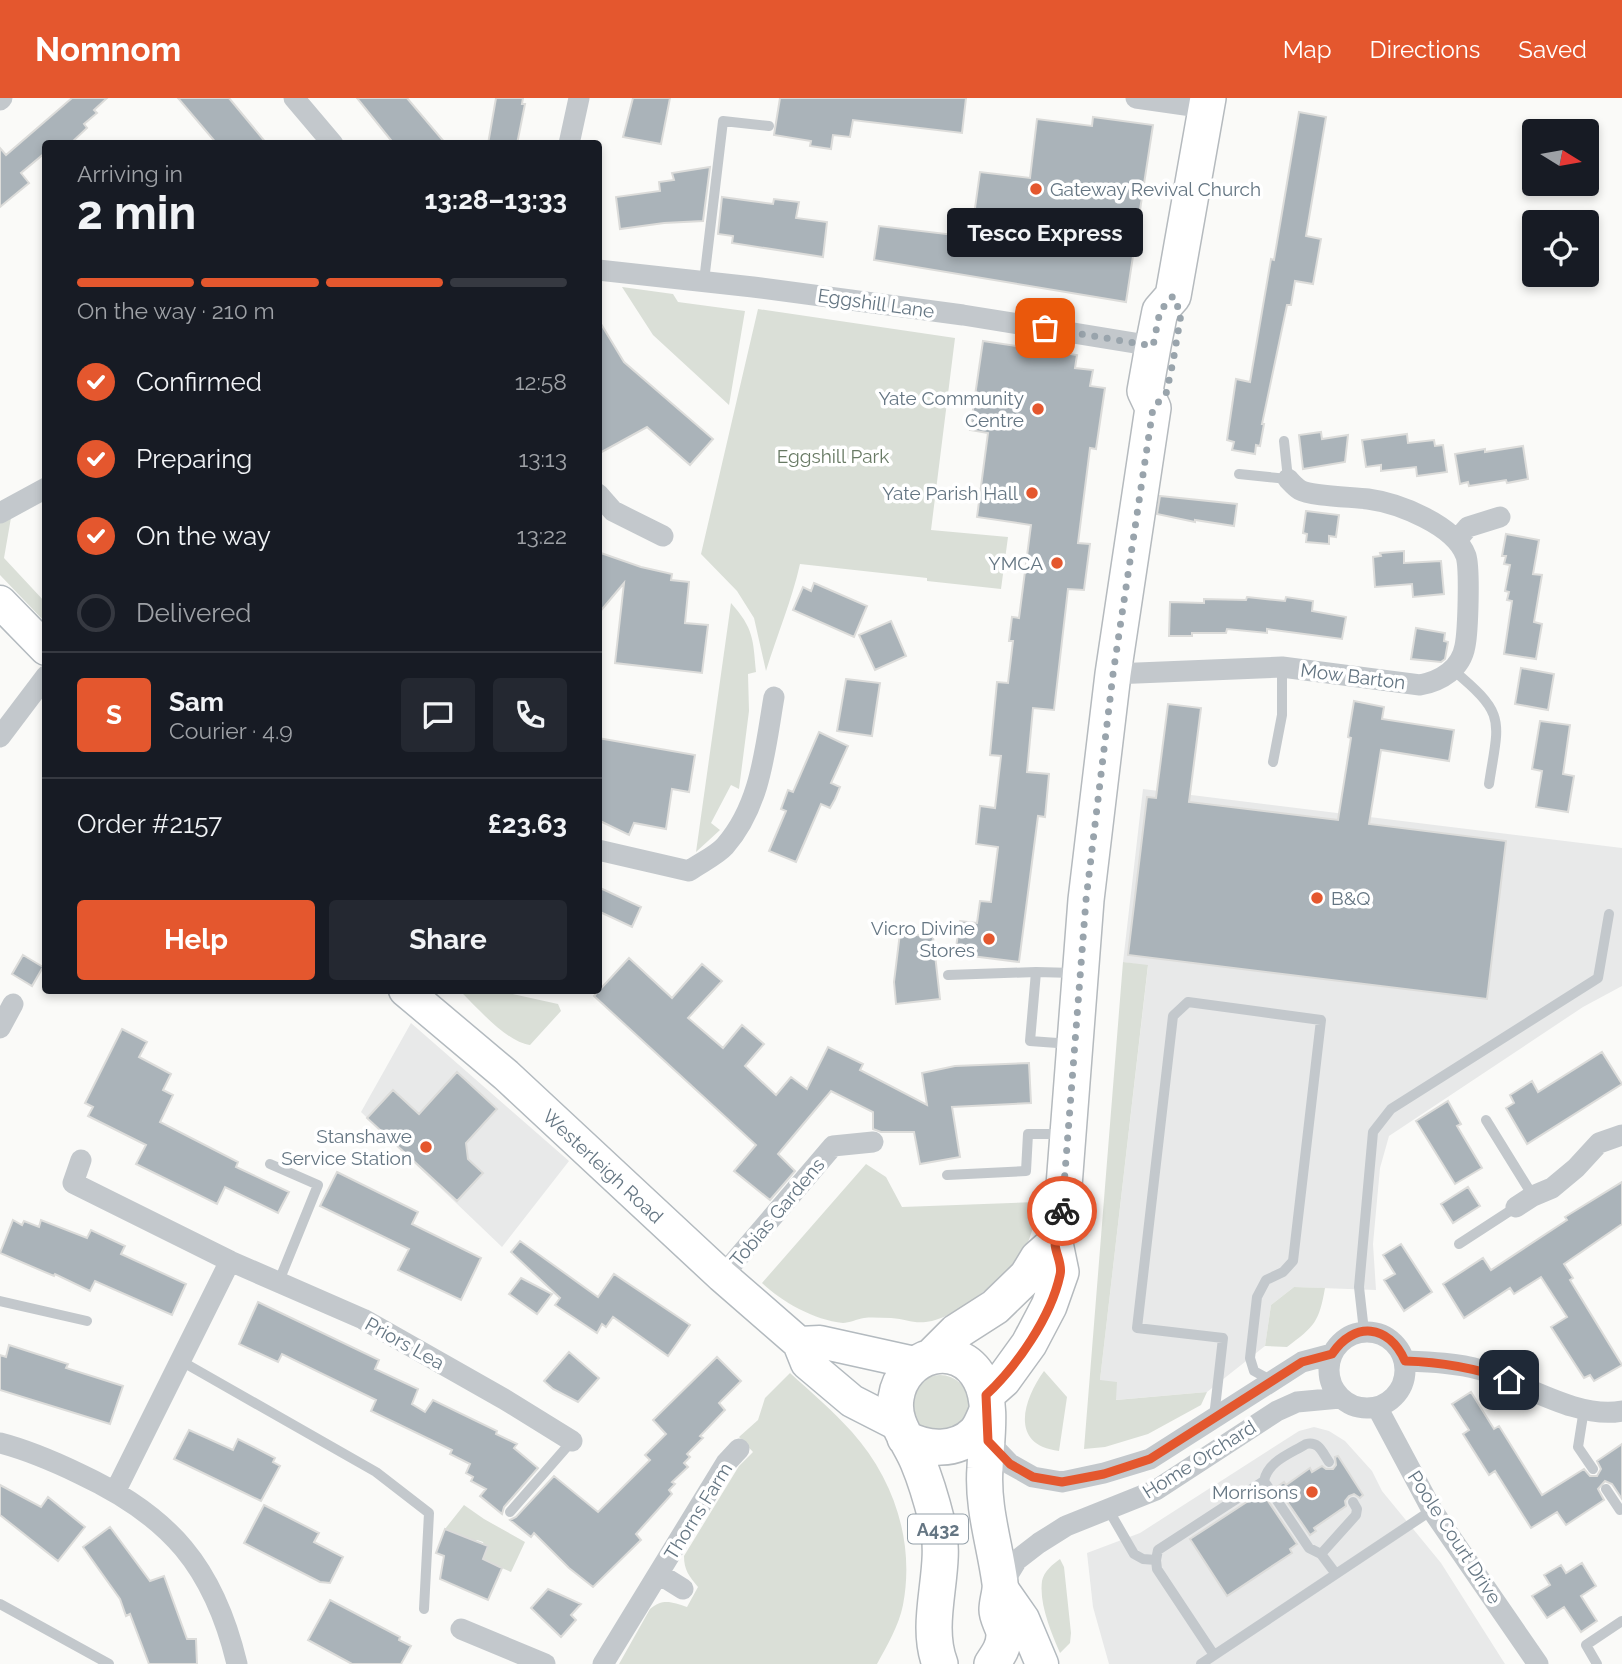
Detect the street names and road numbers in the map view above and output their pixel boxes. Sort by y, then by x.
street label: Eggshill Lane [816,284,936,322]
street label: Mow Barton [1299,659,1407,693]
street label: Westerleigh Road [538,1105,668,1227]
street label: Tobias Gardens [725,1153,829,1271]
street label: Priors Lea [362,1312,448,1374]
street label: Home Orchard [1138,1415,1260,1503]
street label: Thorns Farm [659,1458,737,1564]
street label: Poole Court Drive [1404,1466,1506,1608]
road number: A432 [908,1514,968,1544]

